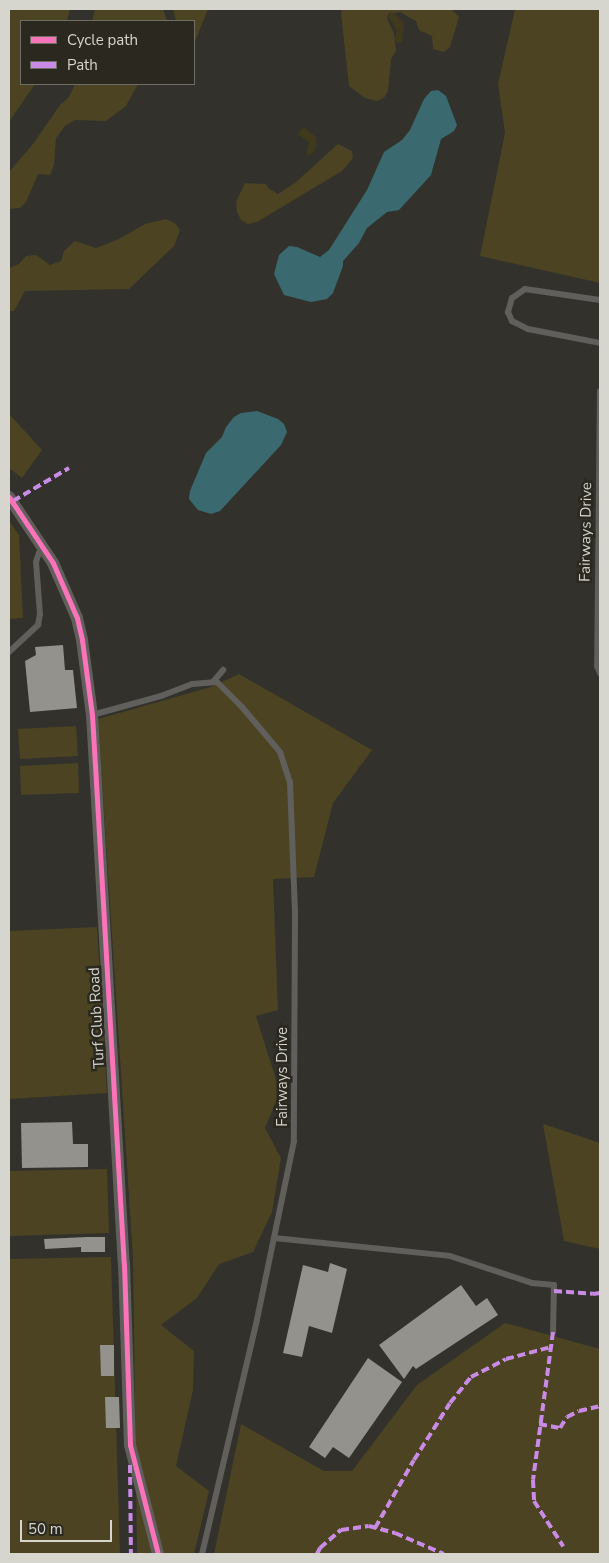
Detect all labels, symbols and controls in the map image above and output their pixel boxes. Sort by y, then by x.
legend [20,20,195,85]
text: Cycle path [67,30,138,50]
text: Path [67,55,98,75]
street label: Fairways Drive [576,482,596,582]
street label: Turf Club Road [85,967,109,1069]
street label: Fairways Drive [274,1027,292,1127]
scale bar [22,1510,115,1542]
text: 50 m [28,1519,63,1539]

